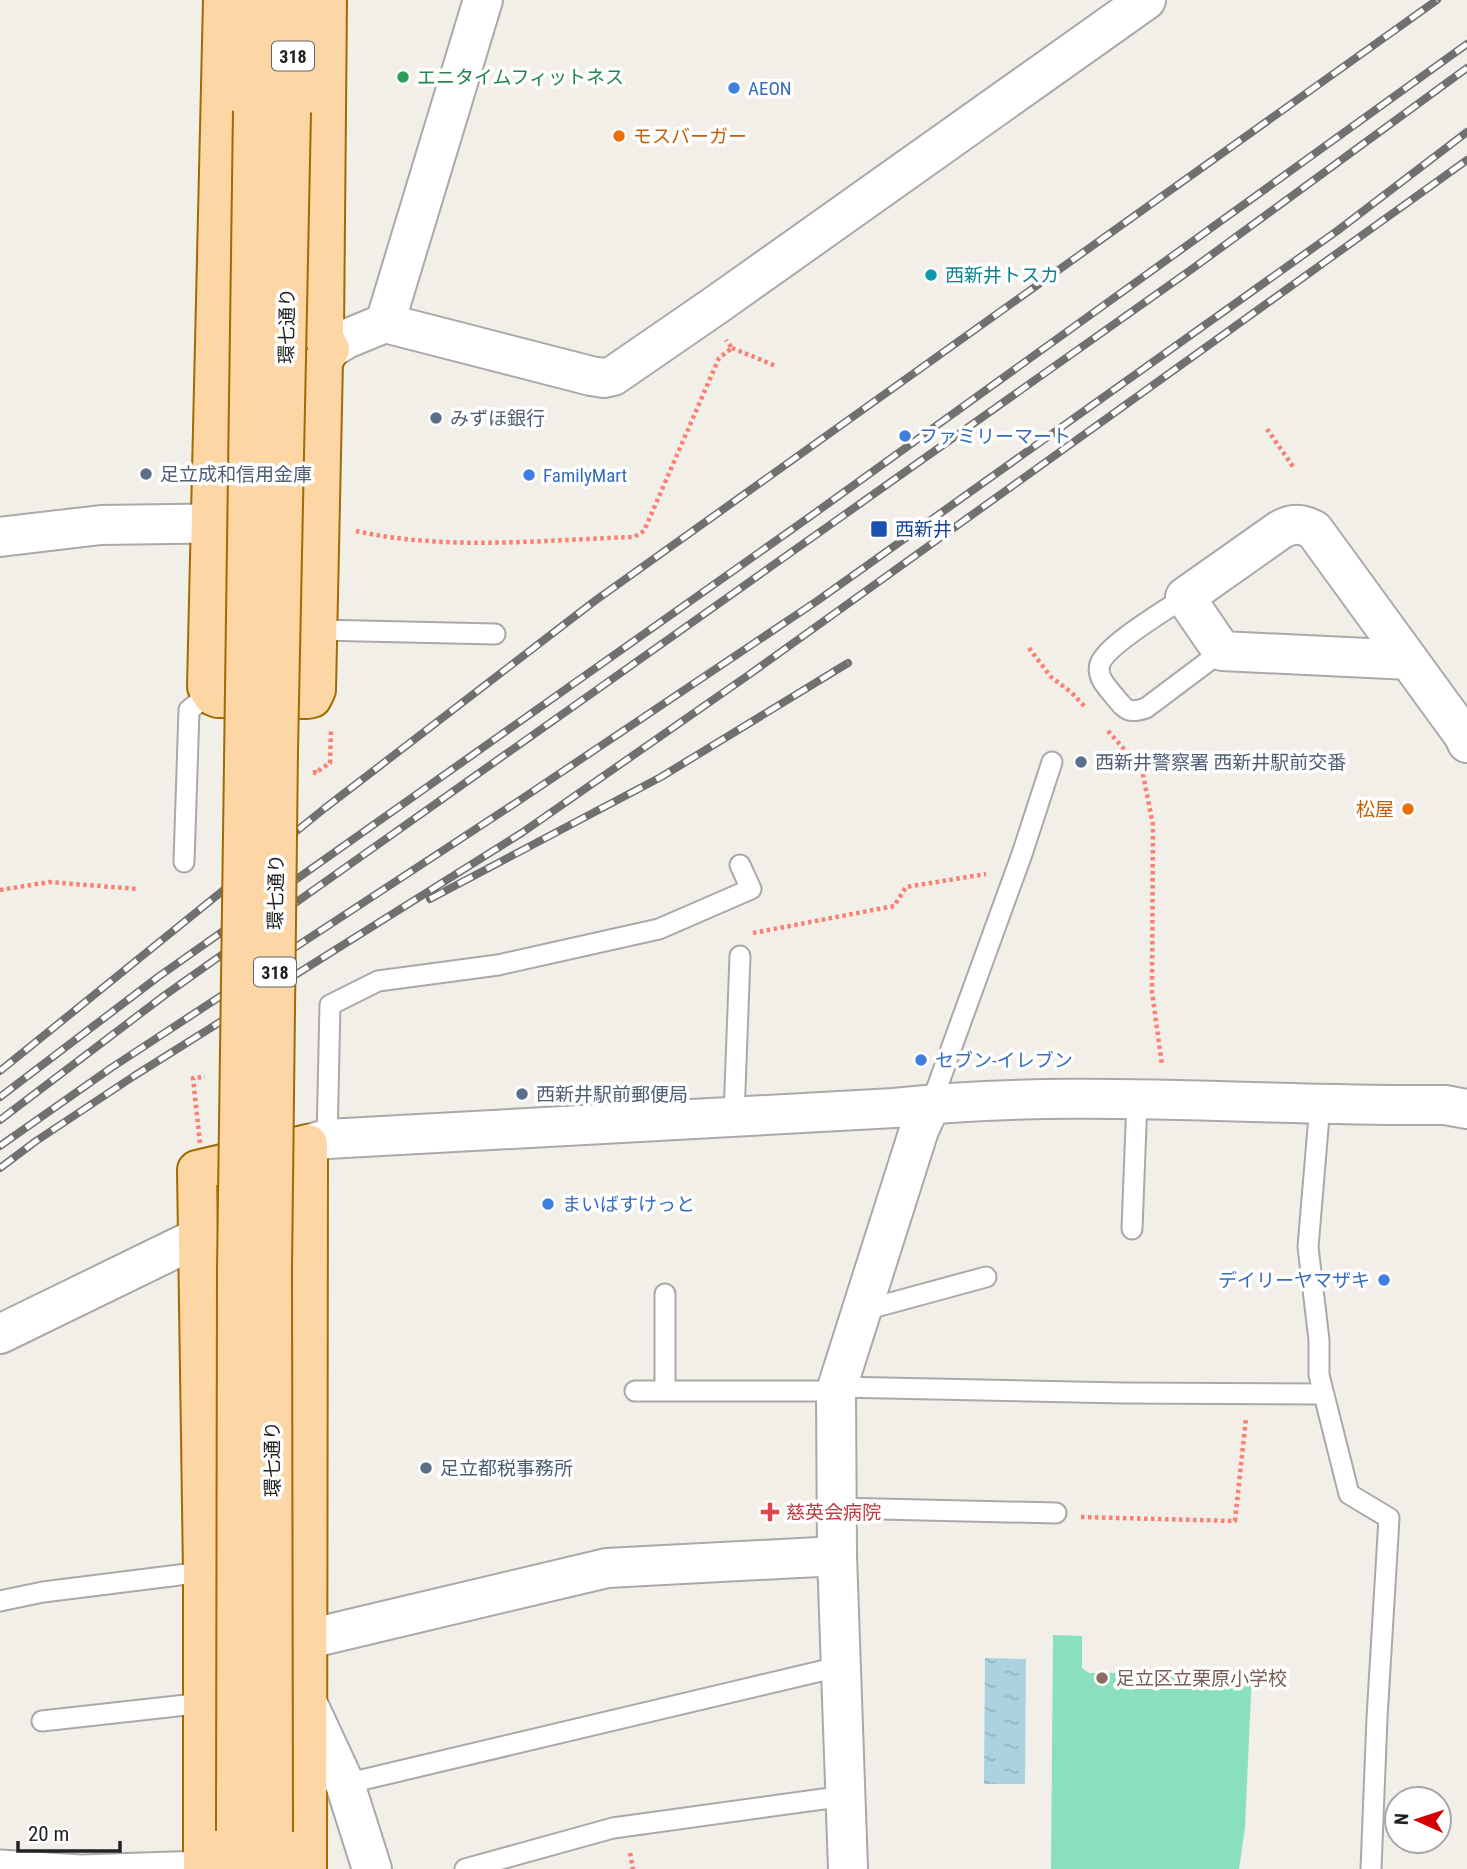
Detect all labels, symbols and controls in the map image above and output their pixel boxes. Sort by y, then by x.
road number: 318 [272,42,314,70]
place label: エニタイムフィットネス [417,66,624,89]
marker: エニタイムフィットネス [395,69,411,85]
place label: AEON [748,77,792,100]
marker: AEON [726,80,742,96]
place label: モスバーガー [633,125,747,148]
marker: モスバーガー [611,128,627,144]
place label: 西新井トスカ [945,264,1059,287]
marker: 西新井トスカ [923,267,939,283]
street label: 環七通り [275,288,299,364]
place label: みずほ銀行 [450,407,545,430]
marker: みずほ銀行 [428,410,444,426]
place label: ファミリーマート [919,425,1071,448]
marker: ファミリーマート [897,428,913,444]
place label: 足立成和信用金庫 [160,463,312,486]
place label: FamilyMart [543,464,627,487]
marker: 足立成和信用金庫 [138,466,154,482]
marker: FamilyMart [521,467,537,483]
place label: 西新井 [895,518,952,541]
marker: 西新井 [869,519,889,539]
place label: 西新井警察署 西新井駅前交番 [1095,751,1346,774]
marker: 西新井警察署 西新井駅前交番 [1073,754,1089,770]
place label: 松屋 [1356,798,1394,821]
marker: 松屋 [1400,801,1416,817]
street label: 環七通り [264,854,288,930]
road number: 318 [254,958,296,987]
place label: セブン-イレブン [935,1049,1073,1072]
marker: セブン-イレブン [913,1052,929,1068]
place label: 西新井駅前郵便局 [536,1083,688,1106]
marker: 西新井駅前郵便局 [514,1086,530,1102]
place label: まいばすけっと [562,1193,695,1216]
marker: まいばすけっと [540,1196,556,1212]
place label: デイリーヤマザキ [1218,1269,1370,1292]
marker: デイリーヤマザキ [1376,1272,1392,1288]
street label: 環七通り [261,1421,284,1497]
place label: 足立都税事務所 [440,1457,573,1480]
marker: 足立都税事務所 [418,1460,434,1476]
place label: 慈英会病院 [786,1501,881,1524]
marker: 慈英会病院 [760,1502,780,1522]
place label: 足立区立栗原小学校 [1116,1667,1287,1690]
marker: 足立区立栗原小学校 [1094,1670,1110,1686]
north arrow [1383,1785,1453,1855]
scale bar [18,1810,119,1854]
text: N [1390,1813,1413,1826]
text: 20 m [28,1822,69,1846]

